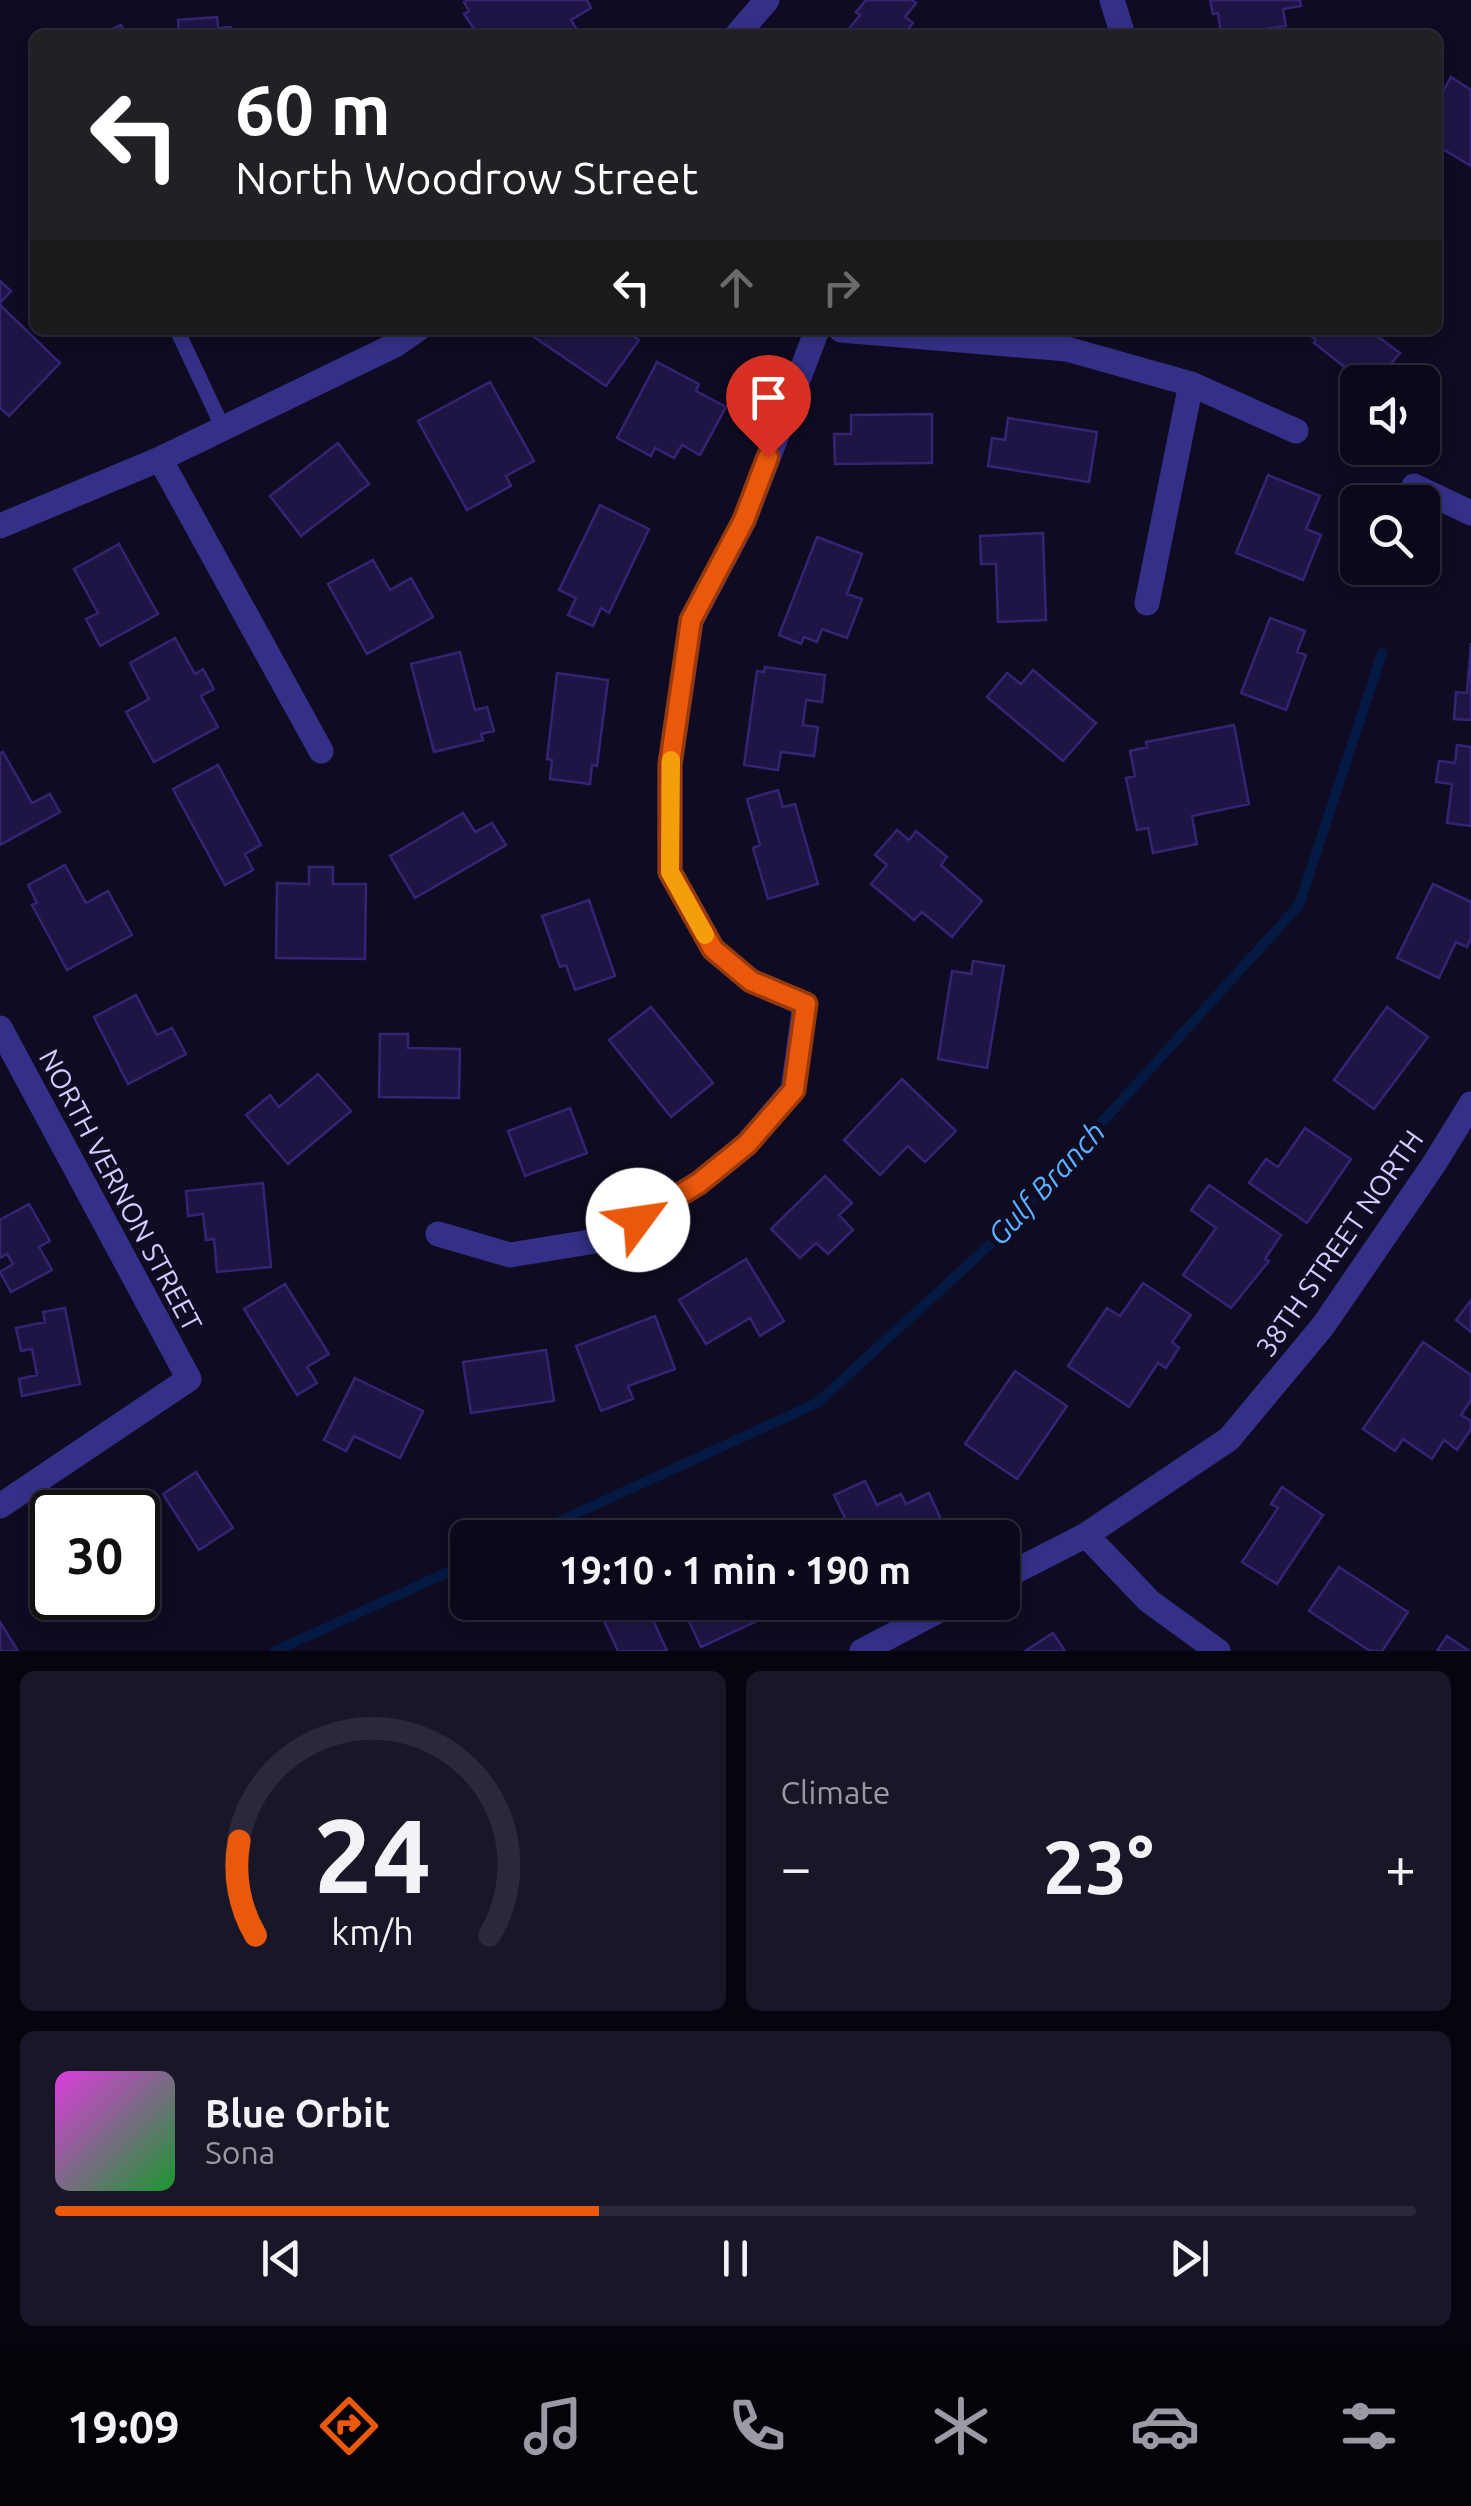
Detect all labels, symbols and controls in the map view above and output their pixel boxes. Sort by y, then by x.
icon: left [70,70,200,200]
text: 60 m [235,70,391,148]
text: North Woodrow Street [235,152,698,203]
icon: left [604,260,659,315]
icon: ahead [709,260,764,315]
icon: right [814,260,869,315]
pin [726,355,811,458]
map controls [1340,365,1440,585]
button: sound [1340,365,1440,465]
icon: arrive [741,370,796,425]
button: search [1340,485,1440,585]
street label: NORTH VERNON STREET [34,1044,209,1336]
water label: Gulf Branch [980,1114,1112,1252]
street label: 38TH STREET NORTH [1249,1124,1429,1362]
position arrow [586,1168,690,1272]
speed limit sign: 30 [30,1490,160,1620]
text: 19:10 · 1 min · 190 m [559,1549,911,1591]
text: Climate [781,1774,891,1810]
text: 24 [314,1796,431,1913]
text: 23° [1043,1824,1154,1908]
text: − [781,1836,812,1897]
text: + [1385,1836,1416,1897]
text: km/h [331,1912,414,1952]
text: Blue Orbit [205,2092,390,2134]
text: Sona [205,2134,275,2170]
icon: previous [254,2231,309,2286]
icon: pause [708,2231,763,2286]
icon: next [1162,2231,1217,2286]
icon: directions [314,2391,384,2461]
icon: music [518,2391,588,2461]
icon: phone [722,2391,792,2461]
icon: climate [926,2391,996,2461]
icon: car [1130,2391,1200,2461]
icon: filters [1334,2391,1404,2461]
text: 19:09 [67,2401,180,2452]

